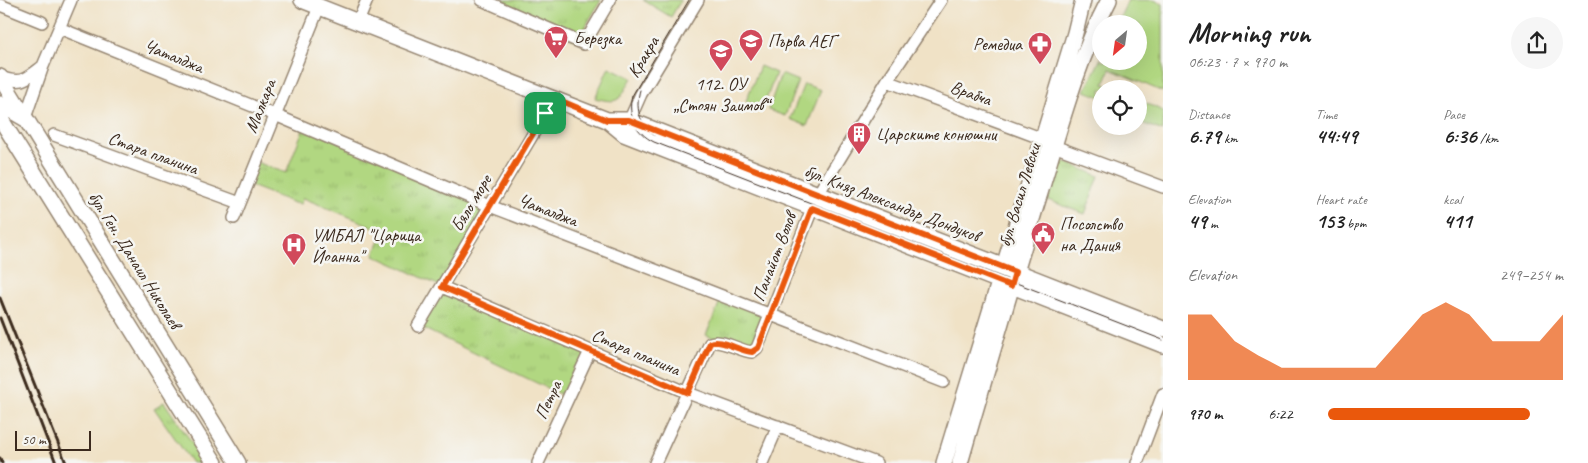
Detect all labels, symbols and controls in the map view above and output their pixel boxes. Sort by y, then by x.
north arrow [1092,15,1148,70]
map controls [1092,15,1147,135]
text: Morning run [1188,15,1310,50]
button: share [1511,17,1563,69]
supermarket icon: Березка [543,25,569,59]
place label: Березка [574,27,623,50]
school or university icon: Първа АЕГ [738,28,764,62]
place label: Първа АЕГ [768,30,840,52]
street label: Кракра [622,31,665,82]
pharmacy icon: Ремедиа [1027,31,1053,65]
place label: Ремедиа [973,33,1023,55]
street label: Чаталджа [141,34,208,78]
school or university icon: 112. ОУ „Стоян Заимов“ [708,38,734,72]
text: 06:23 · 7 × 970 m [1188,52,1287,72]
place label: 112. ОУ „Стоян Заимов“ [673,73,773,116]
street label: Малкара [239,75,281,136]
street label: Врабча [948,76,996,111]
button: locate [1092,80,1147,135]
pin [524,92,566,134]
icon: arrive [531,99,559,127]
text: Distance [1188,106,1230,123]
text: Time [1316,106,1337,123]
text: Pace [1443,106,1465,123]
building icon: Царските конюшни [846,121,872,155]
place label: Царските конюшни [876,123,998,145]
text: 6.79 [1188,123,1221,149]
text: 44:49 [1316,123,1357,149]
text: 6:36 [1443,123,1477,149]
street label: Стара планина [105,127,202,180]
text: km [1221,130,1238,147]
text: /km [1477,130,1498,147]
street label: бул. Васил Левски [993,140,1046,249]
street label: бул. Княз Александър Дондуков [801,159,985,248]
street label: Бяло море [446,170,497,235]
street label: бул. Ген. Данаил Николаев [84,187,188,335]
street label: Чаталджа [515,189,582,232]
text: Elevation [1188,191,1231,208]
text: Heart rate [1316,191,1367,208]
text: kcal [1443,191,1462,208]
street label: Панайот Волов [747,206,802,305]
text: 49 [1188,208,1207,234]
text: 153 [1316,208,1344,234]
text: 411 [1443,208,1472,234]
place label: Посолство на Дания [1060,213,1124,256]
text: m [1207,215,1218,232]
text: bpm [1344,215,1366,232]
public building icon: Посолство на Дания [1030,221,1056,255]
place label: УМБАЛ "Царица Йоанна" [312,224,422,267]
hospital icon: УМБАЛ "Царица Йоанна" [281,232,307,266]
text: Elevation [1188,265,1237,285]
text: 249–254 m [1500,265,1563,285]
street label: Стара планина [589,324,685,381]
street label: Петра [530,376,567,423]
text: 970 m [1188,404,1222,424]
text: 6:22 [1268,404,1293,424]
scale bar [15,428,91,451]
text: 50 m [22,431,46,448]

